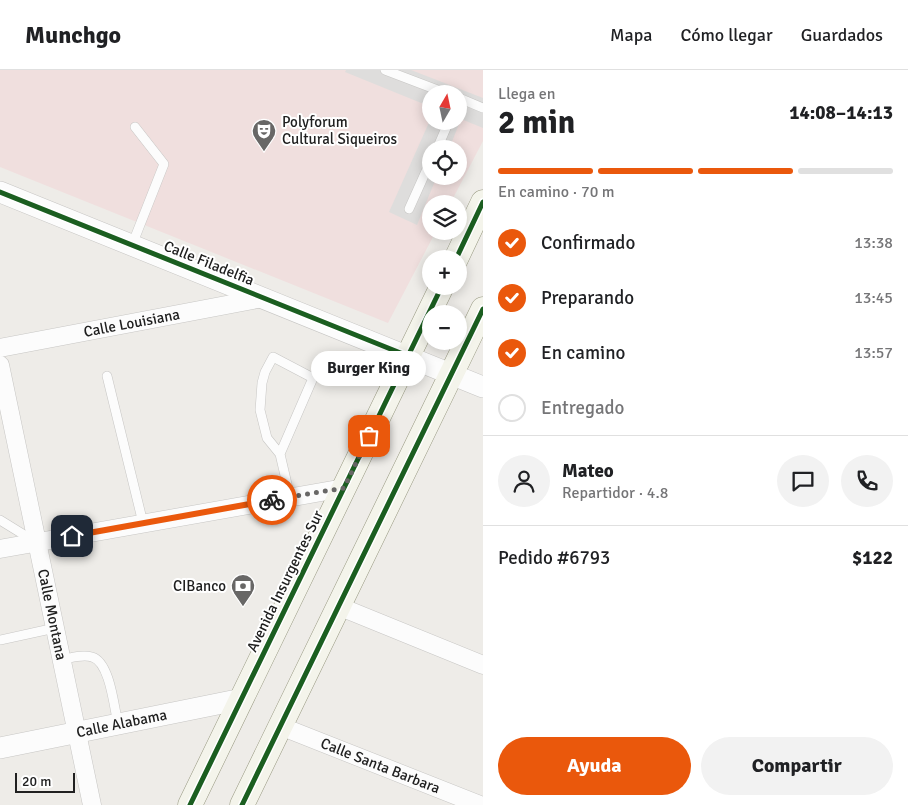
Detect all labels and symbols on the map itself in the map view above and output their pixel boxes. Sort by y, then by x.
north arrow [422,85,468,130]
place label: Polyforum Cultural Siqueiros [282,113,398,148]
theatre icon: Polyforum Cultural Siqueiros [251,118,277,152]
street label: Calle Filadelfia [161,237,257,289]
street label: Calle Louisiana [82,305,181,341]
callout: Burger King [312,351,426,386]
pin [348,415,390,457]
courier [247,475,297,525]
street label: Avenida Insurgentes Sur [243,507,327,655]
pin [51,515,93,557]
street label: Calle Montana [34,567,70,662]
bank icon: CIBanco [230,573,256,607]
place label: CIBanco [173,577,226,595]
street label: Calle Alabama [75,705,168,741]
street label: Calle Santa Barbara [318,734,443,797]
scale bar [15,770,75,793]

